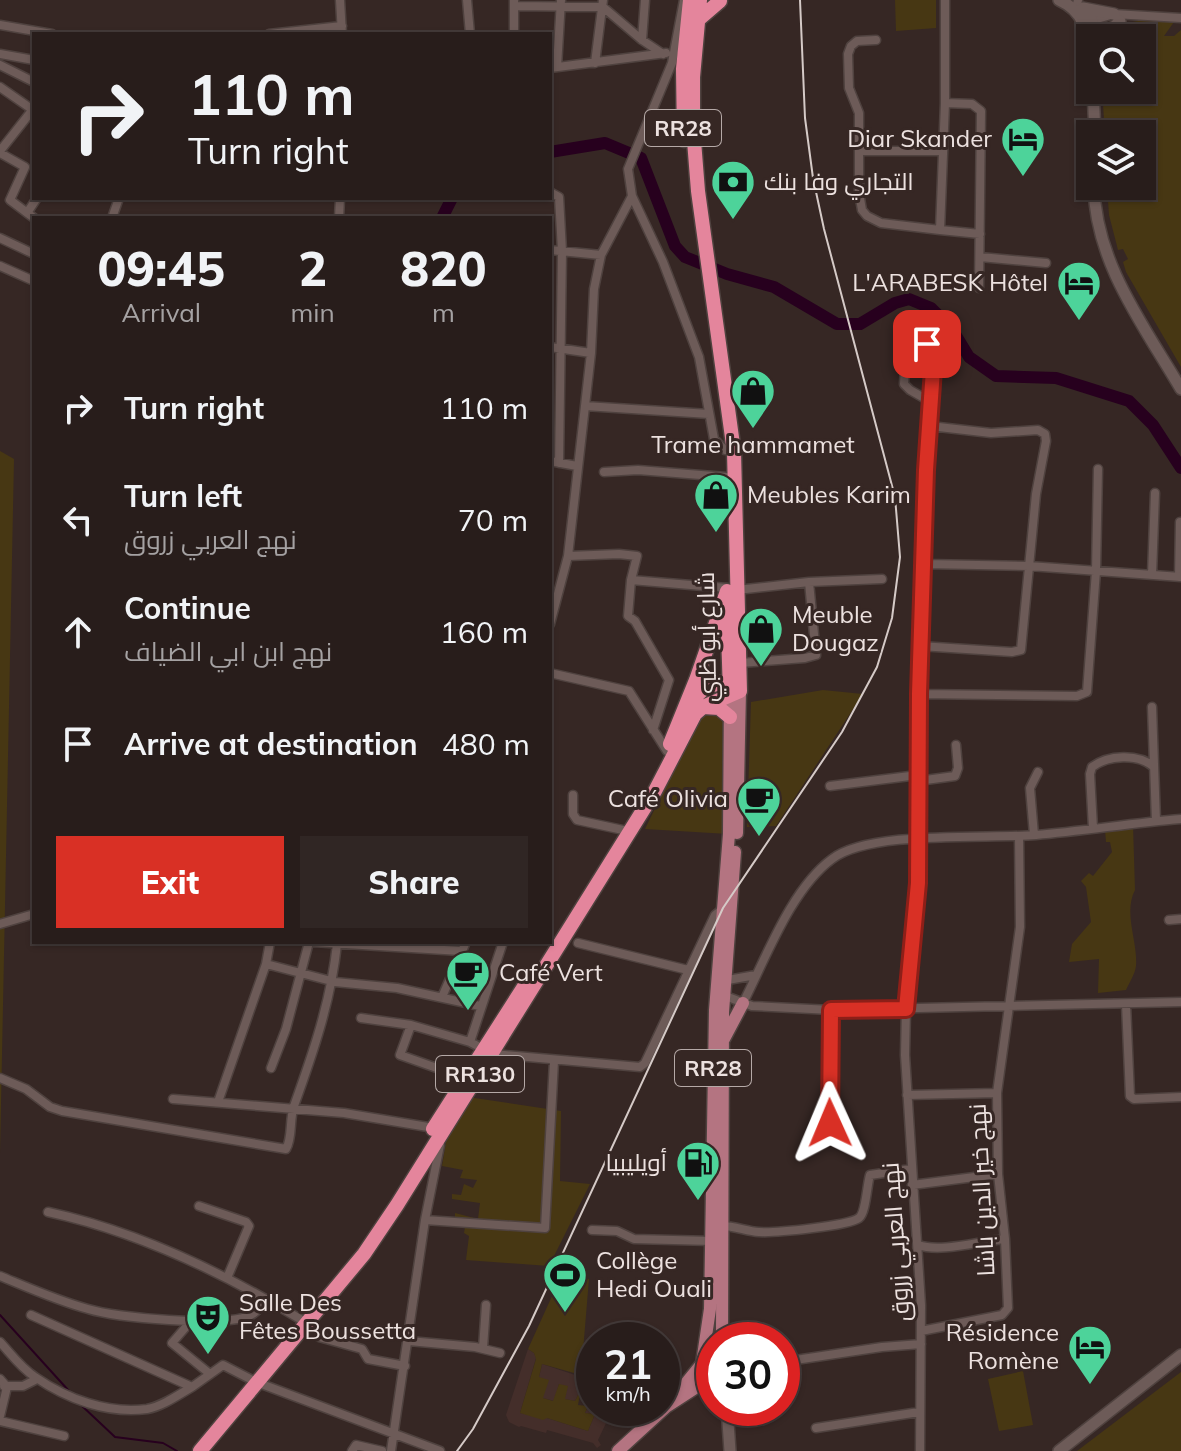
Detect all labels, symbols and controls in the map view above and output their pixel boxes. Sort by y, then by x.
map controls [1076,24,1156,200]
button: search [1076,24,1156,104]
text: 110 m [188,59,355,129]
icon: right [56,64,160,168]
road number: RR28 [645,110,721,146]
hotel icon: Diar Skander [999,115,1047,178]
button: layers [1076,120,1156,200]
place label: Diar Skander [847,123,992,153]
text: Turn right [188,128,349,173]
bank icon: التجاري وفا بنك [709,158,757,221]
place label: التجاري وفا بنك [764,166,914,200]
text: 09:45 [97,238,225,298]
text: 2 [298,238,327,298]
text: 820 [400,238,487,298]
hotel icon: L'ARABESK Hôtel [1055,259,1103,322]
place label: L'ARABESK Hôtel [852,267,1048,297]
text: Arrival [121,296,201,329]
text: min [291,296,335,329]
text: m [432,296,455,329]
pin [893,310,961,378]
icon: arrive [905,322,949,366]
shop icon: Trame hammamet [729,367,777,430]
icon: right [56,386,100,430]
text: Turn right [124,389,264,427]
text: 110 m [440,389,528,427]
place label: Trame hammamet [651,429,855,459]
shop icon: Meubles Karim [692,471,740,534]
text: Turn left [124,477,242,515]
place label: Meubles Karim [747,479,911,509]
icon: left [56,498,100,542]
text: 70 m [458,501,528,539]
text: نهج العربي زروق [124,523,297,556]
street label: شارع أبو ظبي [690,572,727,702]
text: Continue [124,589,251,627]
place label: Meuble Dougaz [792,599,879,657]
shop icon: Meuble Dougaz [737,605,785,668]
icon: ahead [56,610,100,654]
text: 160 m [440,613,528,651]
text: نهج ابن ابي الضياف [124,635,332,668]
icon: arrive [56,722,100,766]
text: Arrive at destination [124,725,418,763]
text: 480 m [442,725,530,763]
cafe icon: Café Olivia [735,775,783,838]
place label: Café Olivia [608,783,728,813]
button: Exit [56,836,284,928]
button: Share [300,836,528,928]
cafe icon: Café Vert [444,949,492,1012]
place label: Café Vert [499,957,603,987]
road number: RR28 [675,1050,751,1086]
road number: RR130 [436,1056,524,1092]
position arrow [788,1081,872,1165]
street label: نهج خير الدين باشا [961,1103,1003,1277]
fuel station icon: أويليبيا [674,1139,722,1202]
place label: أويليبيا [605,1147,667,1177]
street label: نهج العربي زروق [874,1161,921,1323]
place label: Collège Hedi Ouali [596,1245,712,1303]
sports icon: Collège Hedi Ouali [541,1251,589,1314]
place label: Salle Des Fêtes Boussetta [239,1287,416,1345]
theatre icon: Salle Des Fêtes Boussetta [184,1293,232,1356]
place label: Résidence Romène [946,1317,1059,1375]
speed limit sign: 30 [696,1322,800,1426]
hotel icon: Résidence Romène [1066,1323,1114,1386]
text: 21 [604,1339,652,1389]
text: km/h [605,1381,651,1406]

